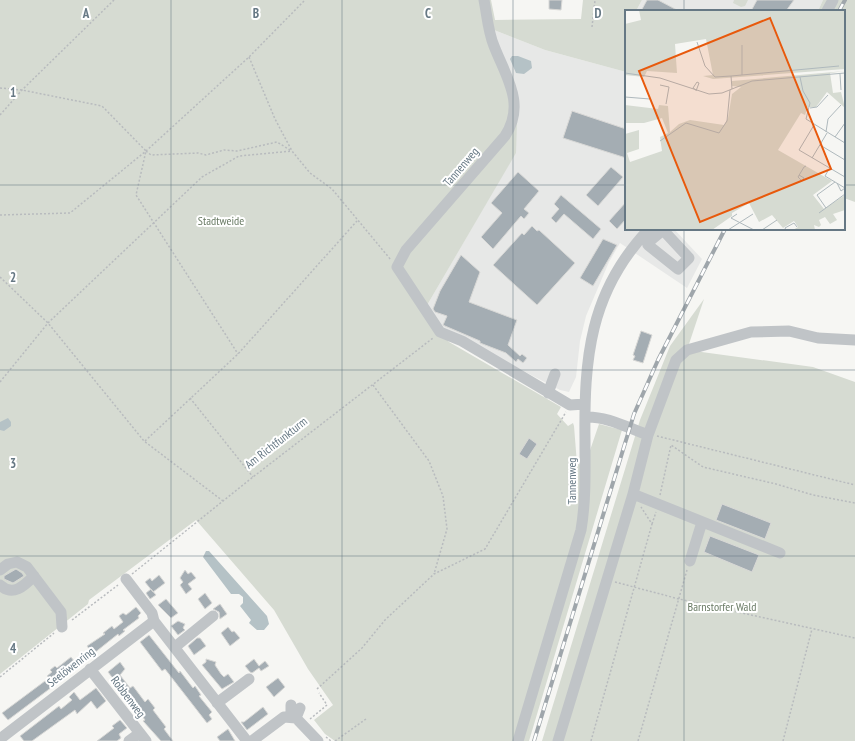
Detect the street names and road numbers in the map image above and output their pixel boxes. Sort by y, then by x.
street label: Tannenweg [440,144,482,189]
street label: Am Richtfunkturm [241,413,310,472]
street label: Tannenweg [564,458,579,504]
street label: Seelöwenring [44,643,98,690]
street label: Robbenweg [108,673,149,720]

